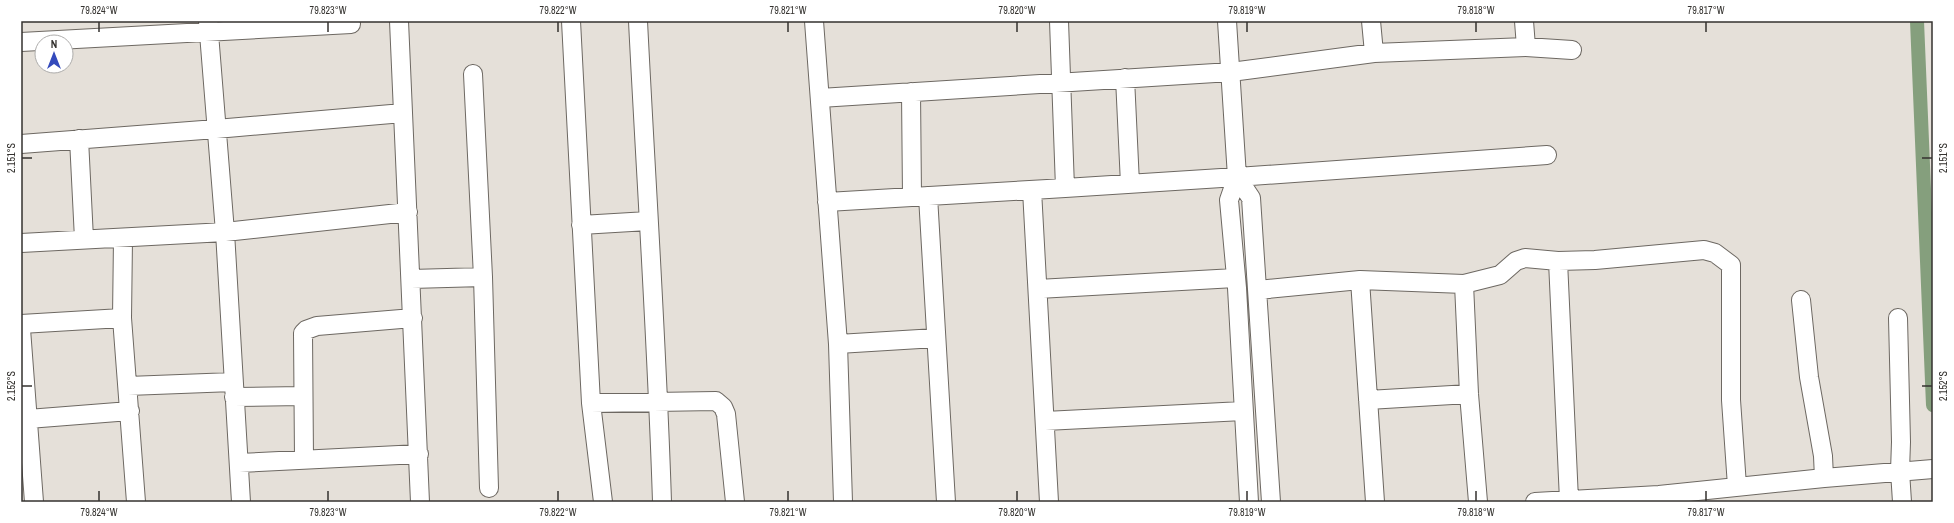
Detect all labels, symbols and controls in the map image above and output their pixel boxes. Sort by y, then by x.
text: 79.824°W [81,4,118,17]
text: 79.823°W [310,4,347,17]
text: 79.822°W [540,4,577,17]
text: 79.821°W [770,4,807,17]
text: 79.820°W [999,4,1036,17]
text: 79.819°W [1229,4,1266,17]
text: 79.818°W [1458,4,1495,17]
text: 79.817°W [1688,4,1725,17]
north arrow [34,34,74,74]
text: N [51,37,57,51]
text: 2.151°S [5,142,18,173]
text: 2.151°S [1937,142,1950,173]
text: 2.152°S [5,370,18,401]
text: 2.152°S [1937,370,1950,401]
text: 79.824°W [81,506,118,519]
text: 79.823°W [310,506,347,519]
text: 79.822°W [540,506,577,519]
text: 79.821°W [770,506,807,519]
text: 79.820°W [999,506,1036,519]
text: 79.819°W [1229,506,1266,519]
text: 79.818°W [1458,506,1495,519]
text: 79.817°W [1688,506,1725,519]

